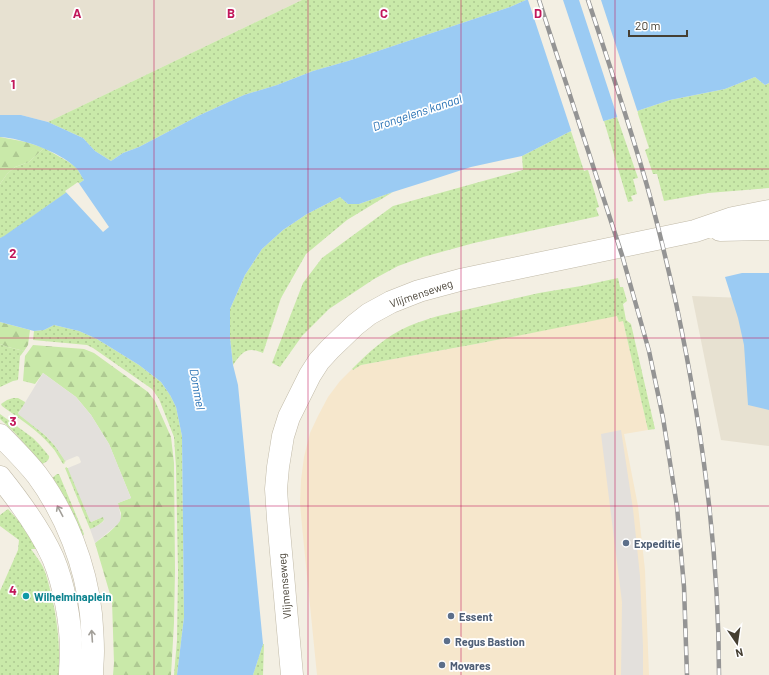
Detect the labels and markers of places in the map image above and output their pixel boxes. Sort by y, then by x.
place label: Expeditie [634,537,681,550]
marker: Expeditie [621,538,631,548]
place label: Wilhelminaplein [34,590,111,603]
marker: Wilhelminaplein [21,591,31,601]
place label: Essent [459,610,493,623]
marker: Essent [446,611,456,621]
place label: Regus Bastion [455,635,525,648]
marker: Regus Bastion [442,636,452,646]
place label: Movares [450,659,491,672]
marker: Movares [437,660,447,670]

